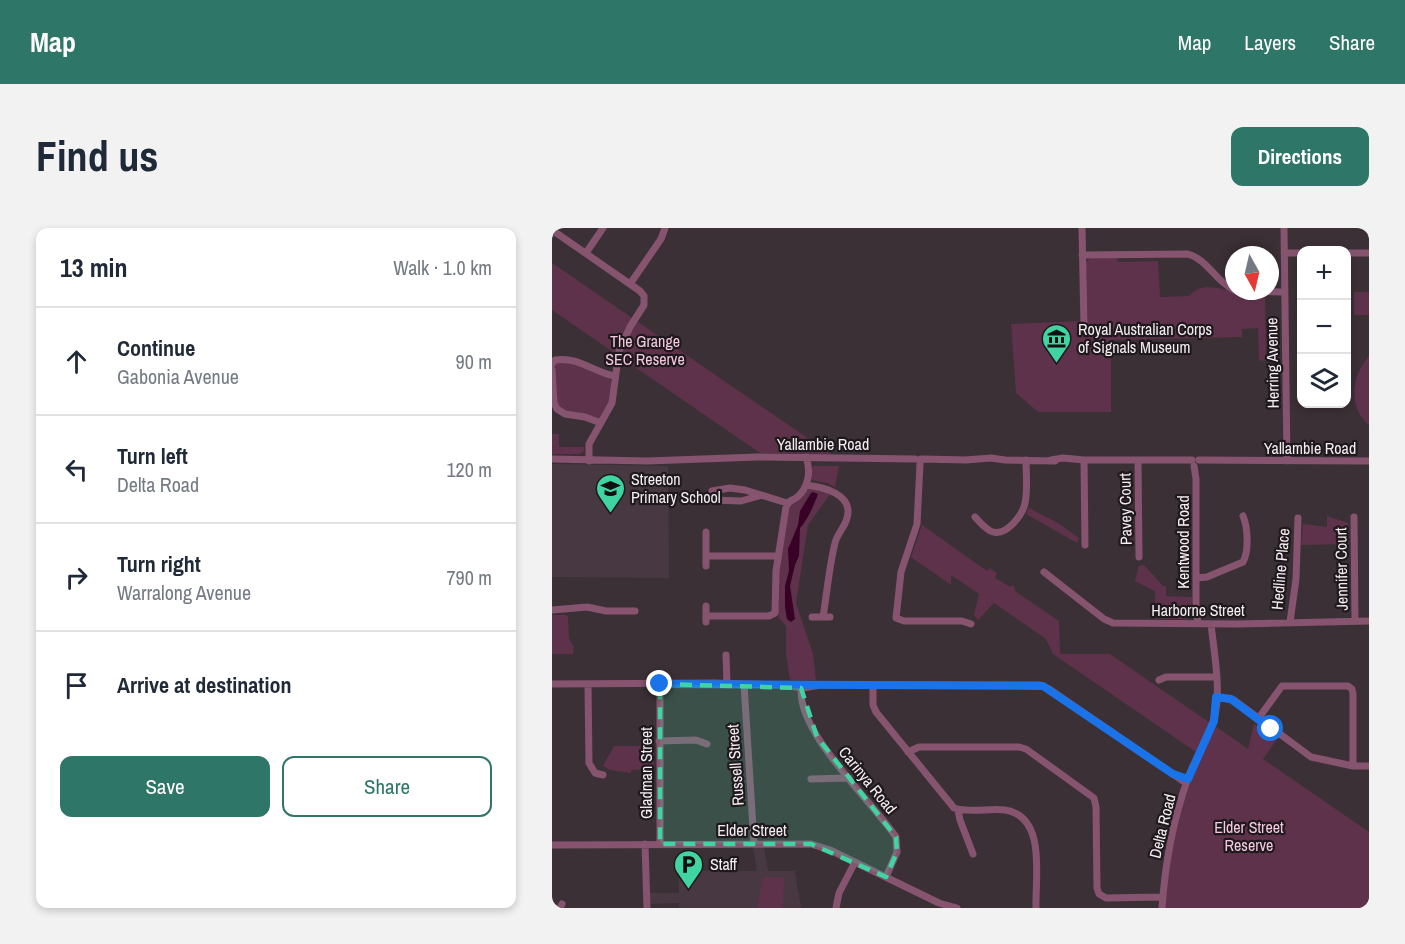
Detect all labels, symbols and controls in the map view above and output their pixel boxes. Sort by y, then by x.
text: Map [30,23,76,61]
text: Map [1178,28,1211,57]
text: Layers [1244,28,1296,57]
text: Share [1329,28,1375,57]
button: Directions [1231,127,1369,186]
text: Find us [36,128,158,184]
north arrow [1225,246,1279,300]
map controls [1297,246,1351,408]
button: + [1297,246,1351,300]
text: 13 min [60,250,128,285]
text: Walk · 1.0 km [393,254,492,281]
button: − [1297,300,1351,354]
street label: Herring Avenue [1260,317,1284,409]
place label: Royal Australian Corps of Signals Museum [1078,318,1212,358]
museum icon: Royal Australian Corps of Signals Museum [1041,322,1073,364]
park label: The Grange SEC Reserve [605,330,685,370]
text: Continue [117,333,195,363]
icon: ahead [60,345,93,378]
text: 90 m [456,348,492,375]
button: layers [1297,354,1351,408]
text: Gabonia Avenue [117,363,239,390]
street label: Yallambie Road [777,433,869,455]
street label: Yallambie Road [1264,437,1356,459]
text: Turn left [117,441,188,471]
icon: left [60,453,93,486]
text: 120 m [446,456,492,483]
place label: Streeton Primary School [631,468,721,508]
text: Delta Road [117,471,199,498]
school or university icon: Streeton Primary School [594,472,626,514]
street label: Pavey Court [1113,472,1137,545]
street label: Kentwood Road [1172,495,1194,589]
street label: Hedline Place [1265,527,1295,611]
street label: Jennifer Court [1329,527,1353,611]
text: Turn right [117,549,201,579]
icon: right [60,561,93,594]
text: 790 m [446,564,492,591]
text: Warralong Avenue [117,579,251,606]
street label: Harborne Street [1151,599,1245,621]
icon: arrive [60,669,93,702]
text: Arrive at destination [117,670,291,700]
route end [646,670,672,696]
route start [1257,715,1283,741]
street label: Russell Street [721,723,749,807]
street label: Gladman Street [635,727,657,819]
street label: Carinya Road [834,742,902,818]
button: Save [60,756,270,817]
button: Share [282,756,492,817]
street label: Delta Road [1143,791,1181,861]
park label: Elder Street Reserve [1214,816,1284,856]
street label: Elder Street [717,819,787,841]
parking icon: Staff [673,848,705,890]
place label: Staff [710,853,738,875]

